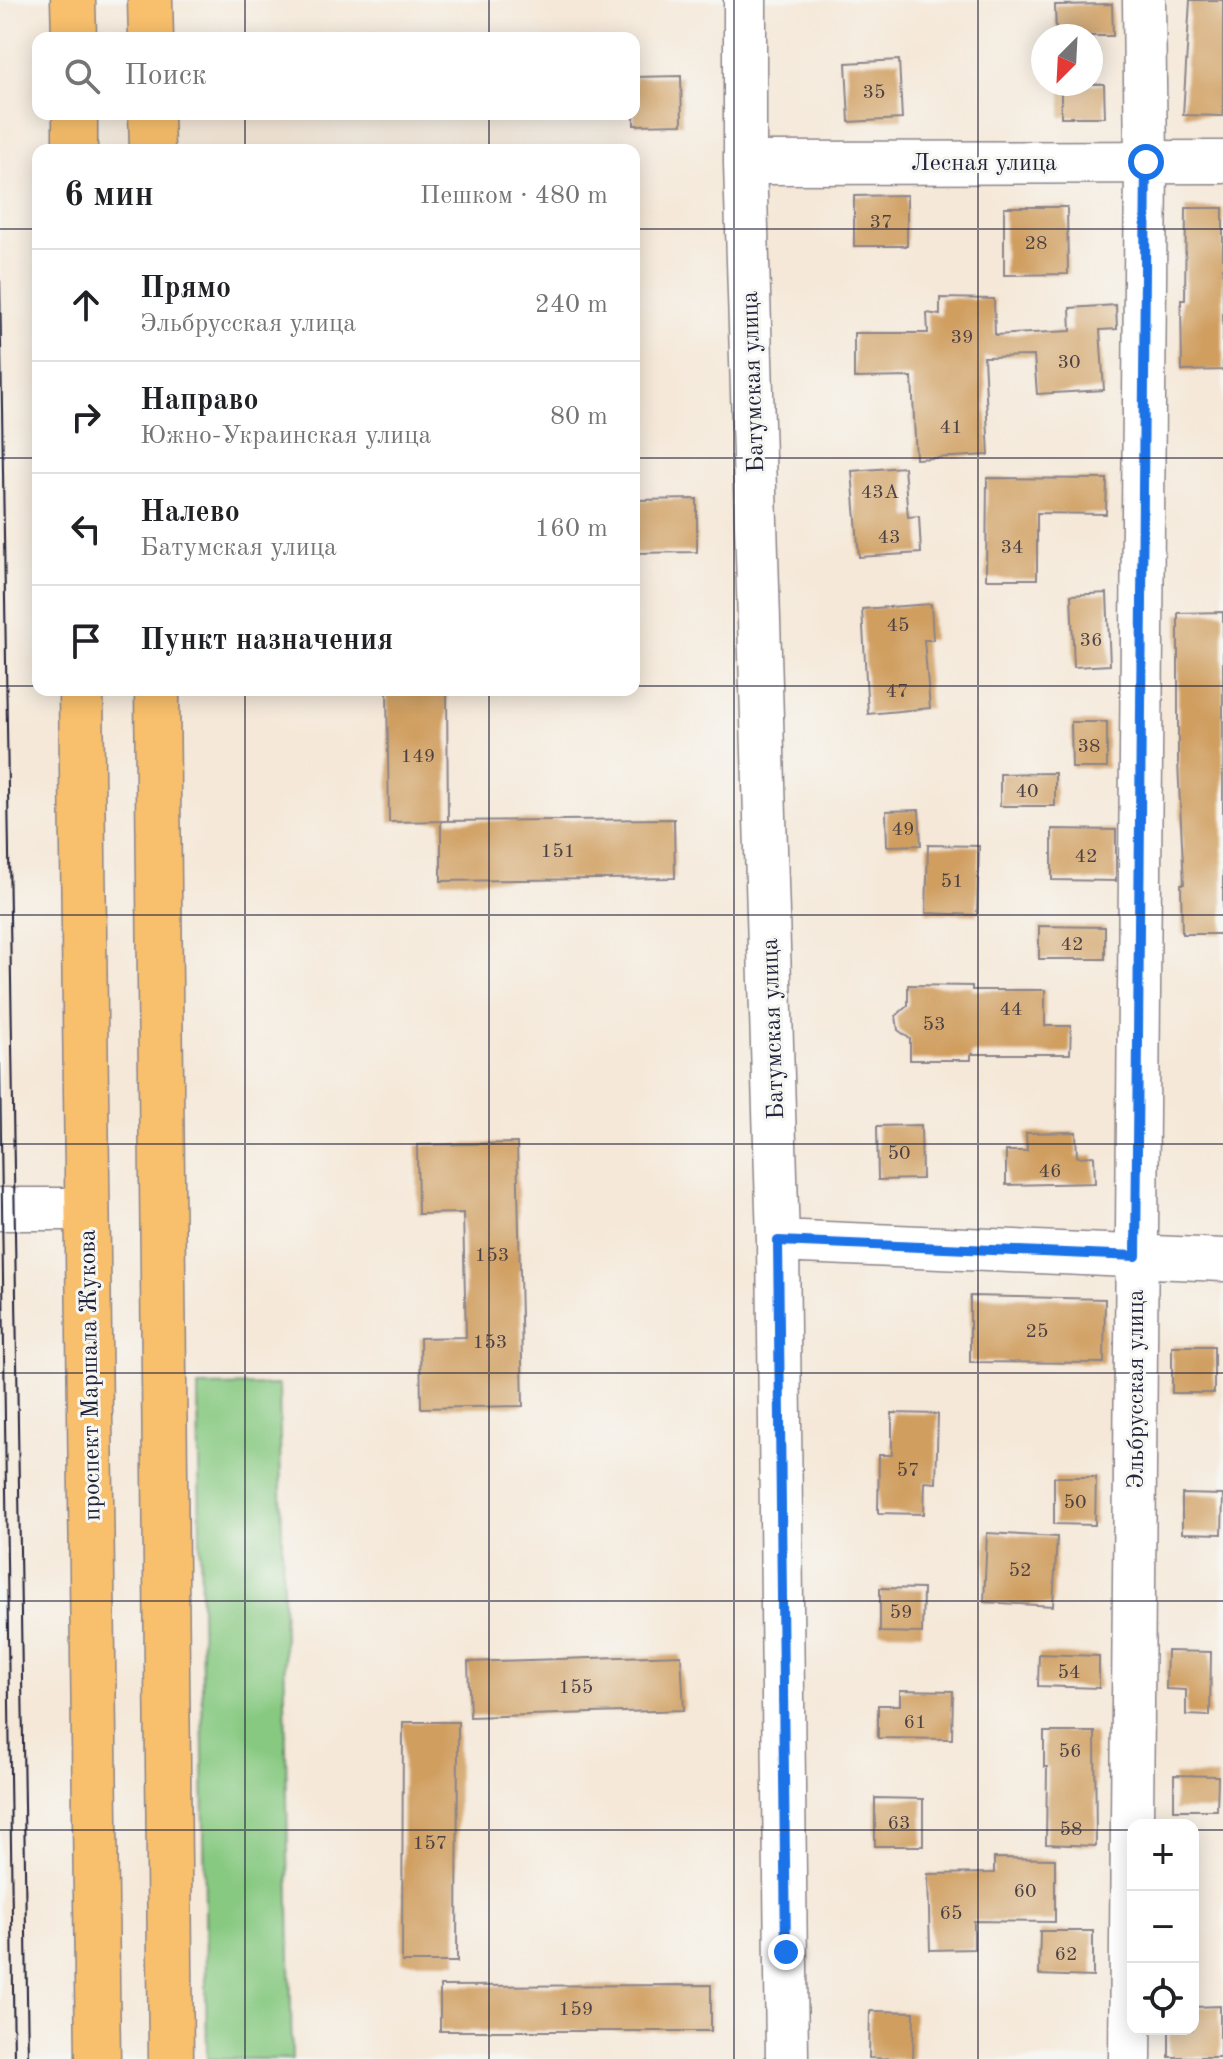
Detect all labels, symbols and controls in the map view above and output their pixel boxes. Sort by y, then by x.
north arrow [1031,24,1103,96]
search box [32,32,640,120]
icon: search [60,54,104,98]
text: Поиск [124,61,207,91]
house number: 35 [862,83,886,103]
route start [1128,144,1164,180]
street label: Лесная улица [911,152,1057,176]
text: 6 мин [64,179,154,213]
text: Пешком · 480 m [420,183,608,209]
house number: 37 [869,213,893,233]
house number: 28 [1024,234,1048,254]
text: Прямо [140,274,231,304]
icon: ahead [64,283,108,327]
street label: Батумская улица [739,291,769,473]
text: 240 m [535,292,608,318]
text: Эльбрусская улица [140,311,356,337]
house number: 39 [950,328,974,348]
house number: 30 [1057,353,1081,373]
text: Направо [140,386,259,416]
icon: right [64,395,108,439]
text: 80 m [550,404,608,430]
house number: 41 [939,418,963,438]
text: Южно-Украинская улица [140,423,431,449]
house number: 43А [861,483,899,503]
text: Налево [140,498,240,528]
icon: left [64,507,108,551]
text: 160 m [535,516,608,542]
house number: 43 [877,528,901,548]
text: Батумская улица [140,535,337,561]
house number: 34 [1000,538,1024,558]
house number: 45 [886,616,910,636]
icon: arrive [64,619,108,663]
text: Пункт назначения [140,626,393,656]
house number: 36 [1079,631,1103,651]
house number: 47 [885,682,909,702]
house number: 38 [1077,737,1101,757]
house number: 149 [401,747,435,767]
house number: 40 [1015,782,1039,802]
house number: 49 [891,820,915,840]
house number: 151 [541,842,575,862]
house number: 42 [1074,847,1098,867]
house number: 51 [940,872,964,892]
house number: 42 [1060,935,1084,955]
street label: Батумская улица [759,938,789,1120]
house number: 44 [999,1000,1023,1020]
house number: 53 [922,1015,946,1035]
house number: 50 [887,1144,911,1164]
house number: 46 [1038,1162,1062,1182]
street label: проспект Маршала Жукова [76,1229,106,1521]
house number: 153 [475,1246,509,1266]
street label: Эльбрусская улица [1125,1289,1149,1489]
house number: 25 [1025,1322,1049,1342]
house number: 153 [473,1333,507,1353]
house number: 57 [896,1461,920,1481]
house number: 50 [1063,1493,1087,1513]
house number: 52 [1008,1561,1032,1581]
house number: 59 [889,1603,913,1623]
house number: 54 [1057,1663,1081,1683]
house number: 155 [559,1678,593,1698]
house number: 61 [903,1713,927,1733]
house number: 56 [1058,1742,1082,1762]
house number: 63 [887,1814,911,1834]
map controls [1127,1819,1199,2035]
button: + [1127,1819,1199,1891]
house number: 58 [1059,1820,1083,1840]
house number: 157 [413,1834,447,1854]
house number: 60 [1013,1882,1037,1902]
button: − [1127,1891,1199,1963]
house number: 65 [939,1904,963,1924]
route end [768,1934,804,1970]
house number: 62 [1054,1945,1078,1965]
button: locate [1127,1963,1199,2035]
house number: 159 [559,2000,593,2020]

